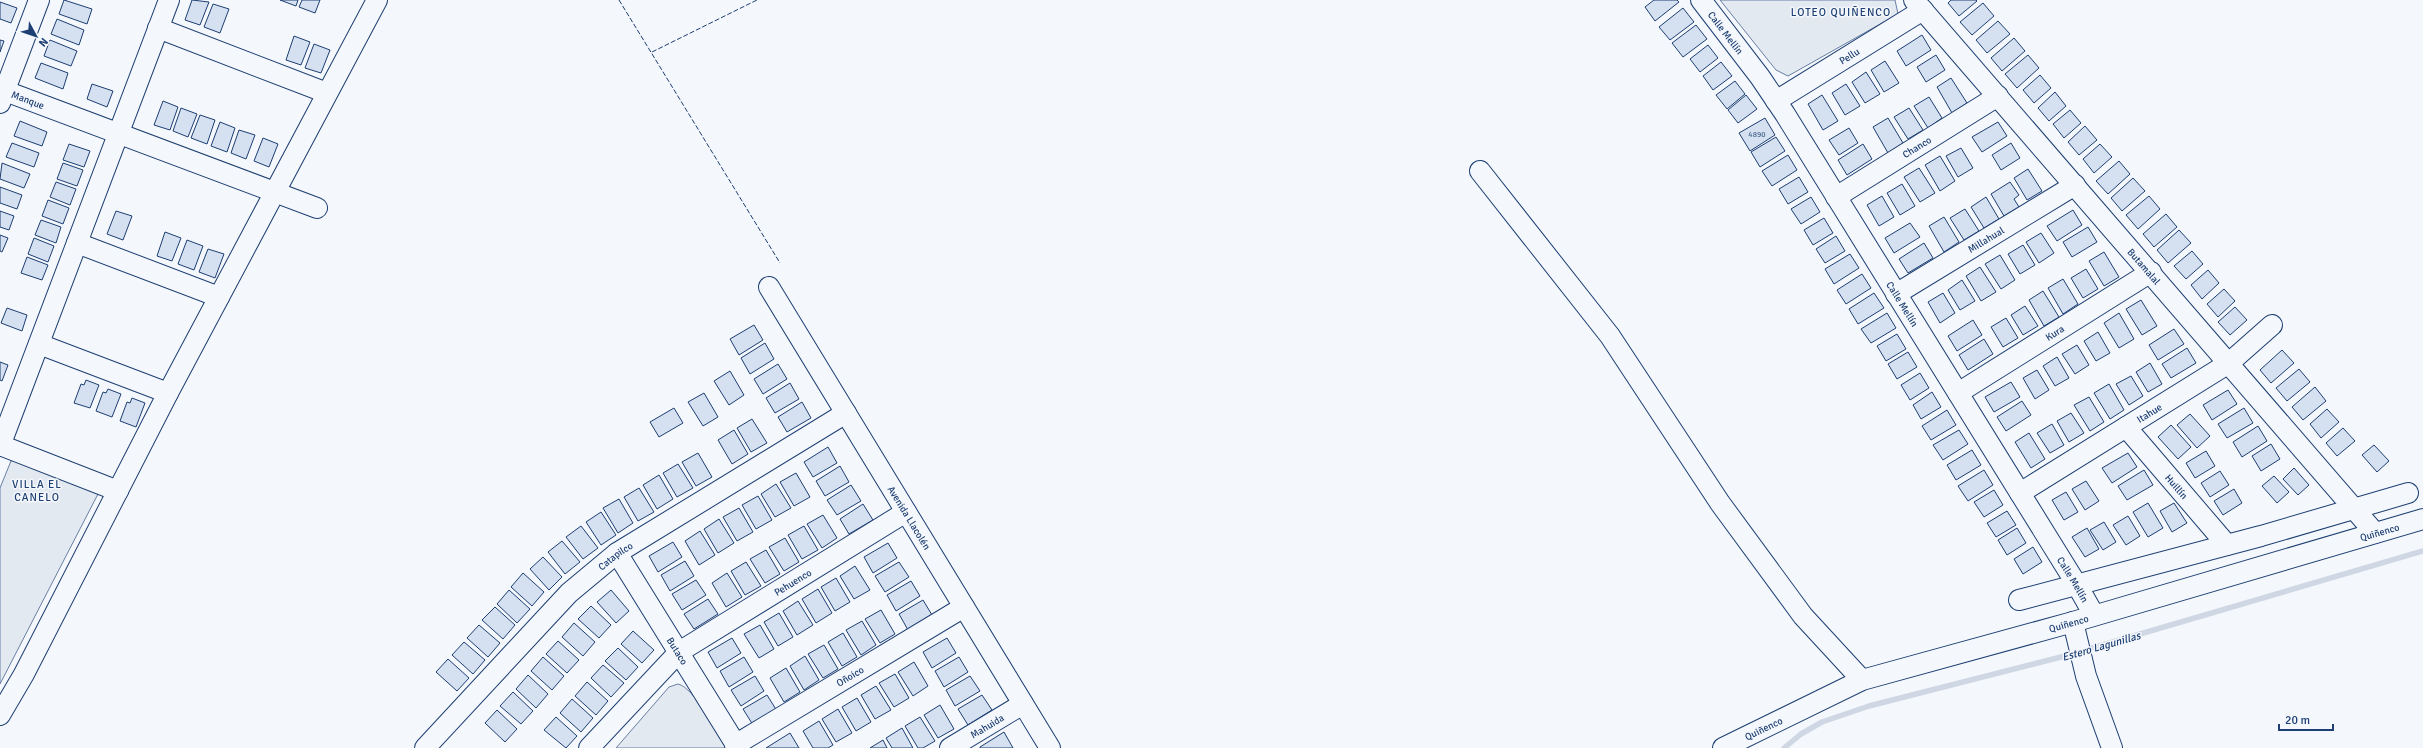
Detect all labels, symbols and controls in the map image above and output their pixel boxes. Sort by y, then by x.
district label: LOTEO QUIÑENCO [1791,6,1891,19]
street label: Calle Mellín [1705,9,1745,57]
north arrow [16,16,56,56]
text: N [36,35,51,49]
street label: Pellu [1837,46,1862,67]
street label: Manque [10,89,46,112]
house number: 4890 [1748,129,1766,139]
street label: Chanco [1900,134,1934,161]
street label: Millahual [1966,225,2007,256]
street label: Butamalal [2125,246,2163,288]
street label: Calle Mellín [1883,280,1920,329]
street label: Kura [2043,323,2067,344]
street label: Itahue [2135,401,2164,426]
street label: Huillín [2162,472,2190,502]
district label: VILLA EL CANELO [12,478,62,504]
street label: Avenida Llacolén [885,484,933,552]
street label: Quiñenco [2359,521,2401,544]
street label: Catapilco [596,540,635,573]
street label: Calle Mellín [2054,555,2091,605]
street label: Pehuenco [772,567,814,599]
street label: Quiñenco [2048,613,2090,635]
water label: Estero Lagunillas [2060,629,2143,664]
street label: Butaco [664,635,690,667]
street label: Oñoico [834,664,866,690]
scale bar [2279,706,2333,732]
street label: Mahuida [968,712,1006,741]
text: 20 m [2285,713,2310,728]
street label: Quiñenco [1743,715,1785,743]

